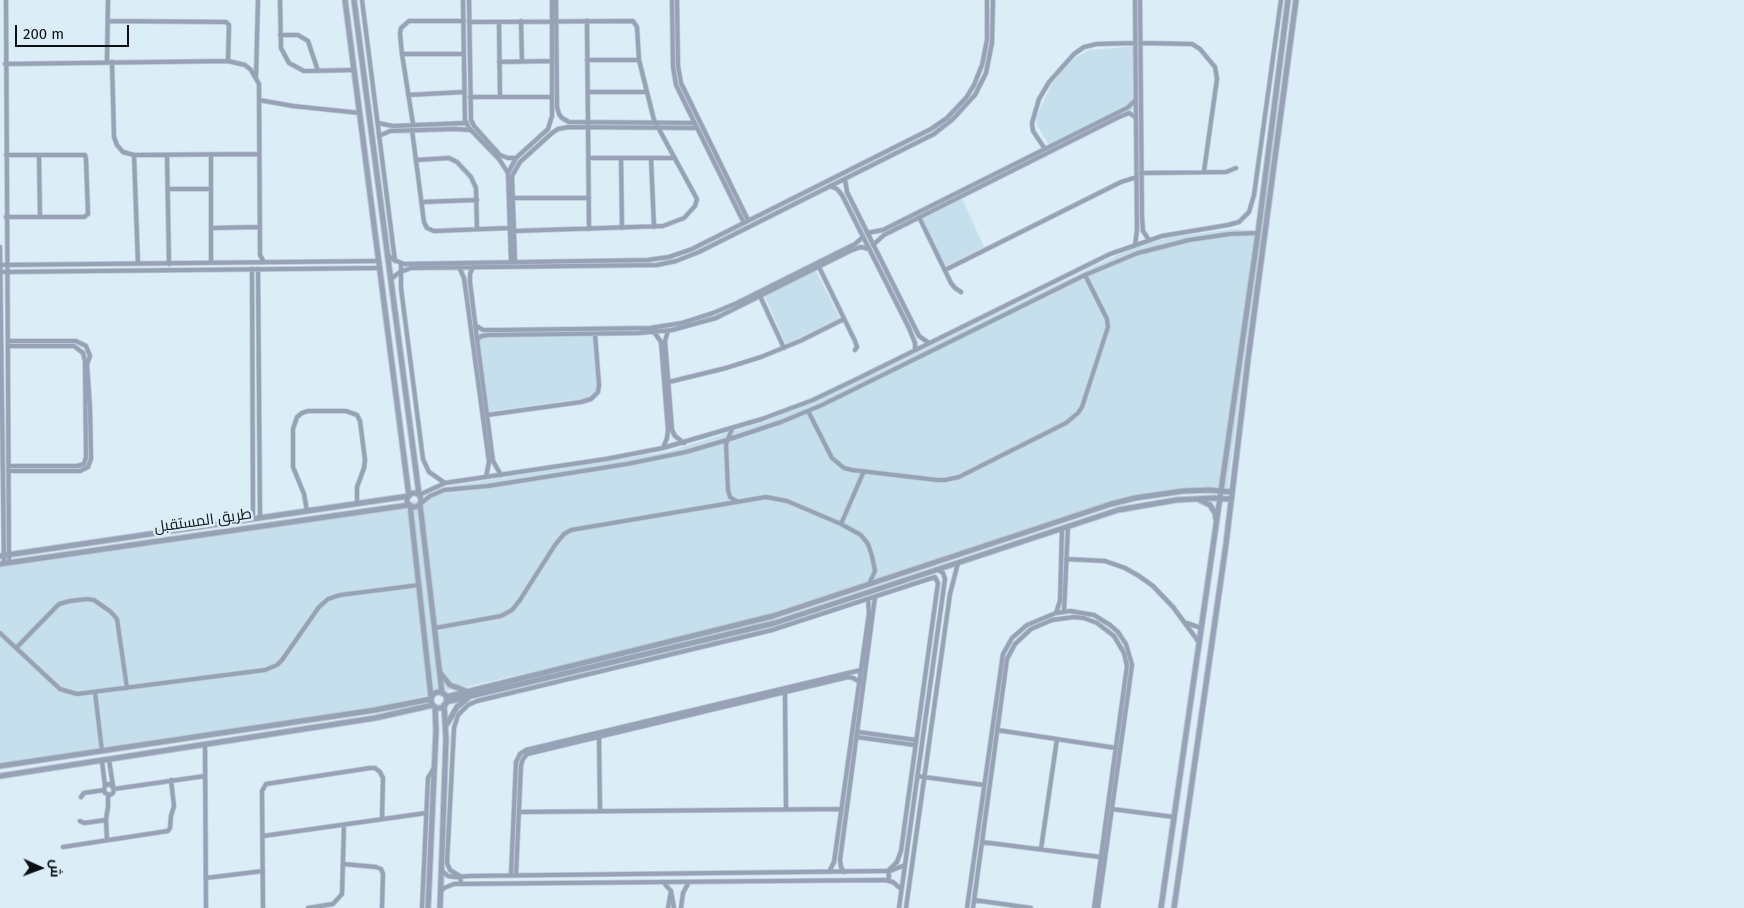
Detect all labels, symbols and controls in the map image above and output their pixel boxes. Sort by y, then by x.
scale bar [18,15,131,47]
text: 200 m [23,25,64,43]
street label: طريق المستقبل [153,505,253,537]
north arrow [15,843,65,893]
text: ش [47,859,64,878]

